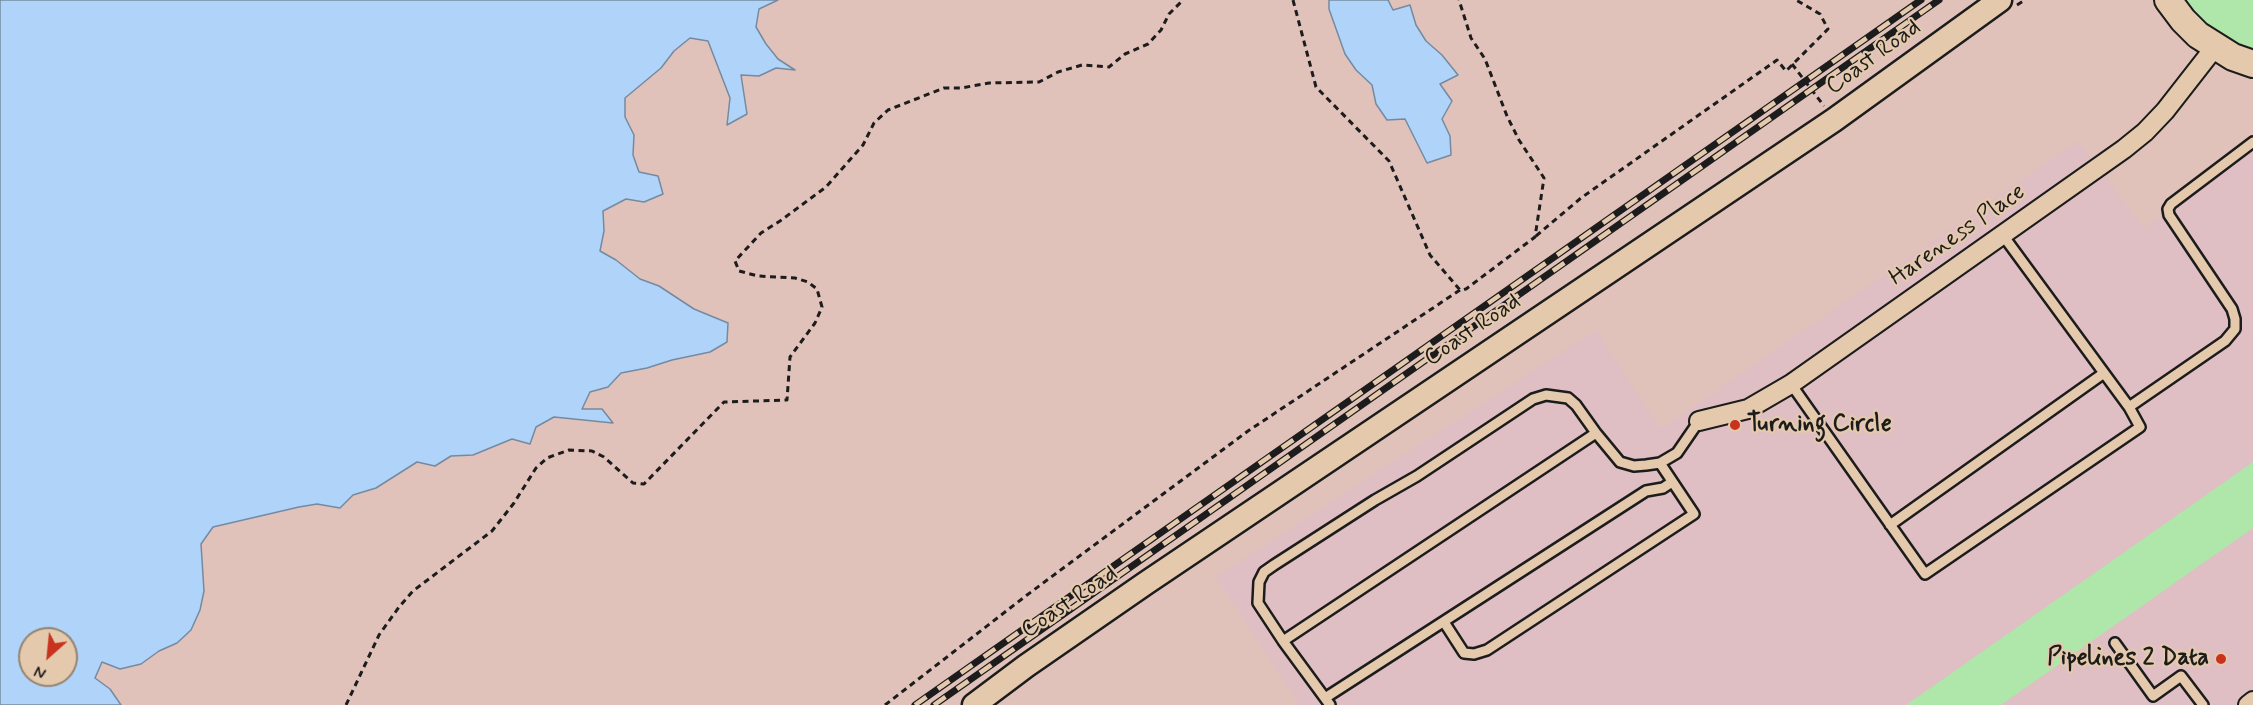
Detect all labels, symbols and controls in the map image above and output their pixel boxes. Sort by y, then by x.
street label: Coast Road [1821,14,1927,102]
street label: Hareness Place [1884,178,2032,294]
street label: Coast Road [1419,288,1527,374]
place label: Turning Circle [1747,411,1892,439]
marker: Turning Circle [1728,418,1742,432]
street label: Coast Road [1016,560,1124,646]
north arrow [18,627,78,687]
place label: Pipelines 2 Data [2047,645,2209,673]
marker: Pipelines 2 Data [2214,652,2228,666]
text: N [31,660,50,683]

